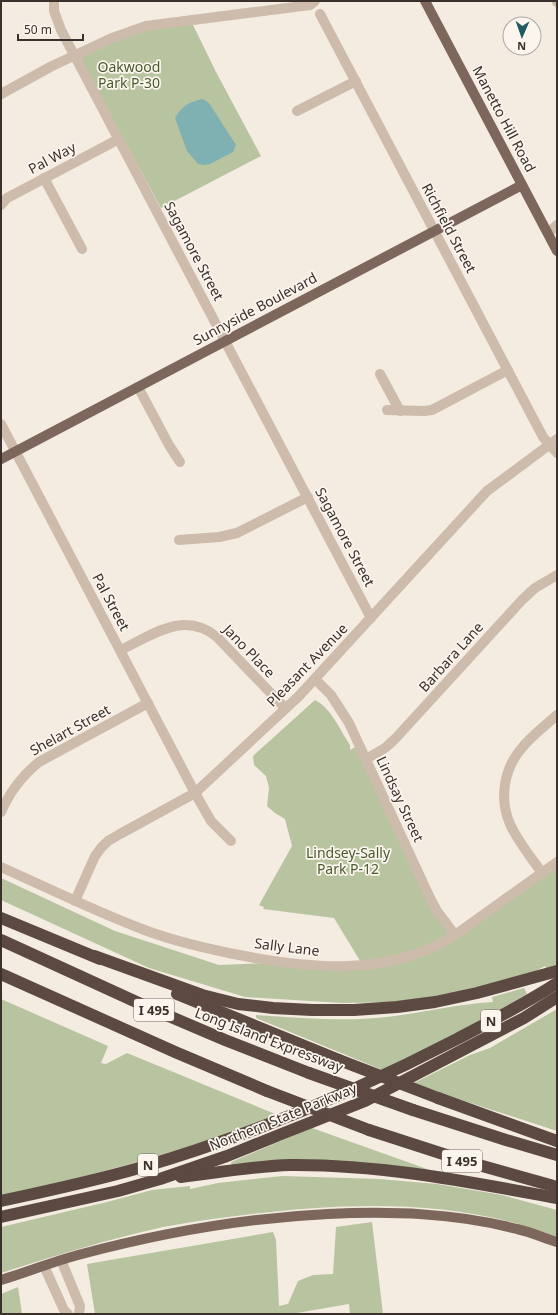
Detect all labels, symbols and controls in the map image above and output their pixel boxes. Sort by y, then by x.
scale bar [18,16,83,42]
north arrow [502,16,542,56]
text: 50 m [24,21,52,38]
text: N [517,39,526,54]
park label: Oakwood Park P-30 [98,57,160,92]
street label: Manetto Hill Road [468,62,540,175]
street label: Pal Way [25,137,80,178]
street label: Richfield Street [418,180,481,276]
street label: Sagamore Street [160,198,229,304]
street label: Sunnyside Boulevard [189,268,320,349]
street label: Sagamore Street [311,484,380,590]
street label: Pal Street [88,570,135,634]
street label: Barbara Lane [414,618,487,696]
street label: Jano Place [218,619,280,681]
street label: Pleasant Avenue [262,619,351,710]
street label: Shelart Street [26,700,113,760]
street label: Lindsay Street [372,753,429,845]
park label: Lindsey-Sally Park P-12 [306,843,391,878]
street label: Sally Lane [253,933,321,960]
road number: I 495 [134,999,174,1021]
street label: Long Island Expressway [192,1003,347,1077]
road number: N [481,1010,501,1032]
street label: Northern State Parkway [206,1078,360,1155]
road number: I 495 [442,1150,482,1172]
road number: N [138,1154,158,1176]

